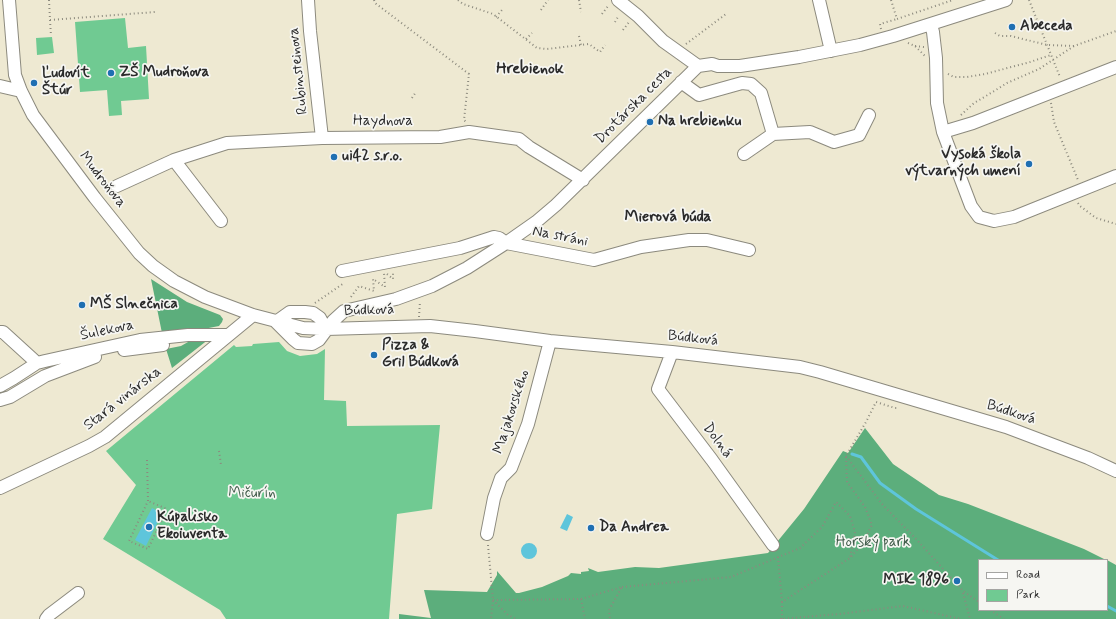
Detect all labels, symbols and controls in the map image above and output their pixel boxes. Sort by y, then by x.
place label: Abeceda [1020,18,1073,36]
marker: Abeceda [1007,22,1017,32]
street label: Rubinsteinova [285,26,313,116]
district label: Hrebienok [496,60,564,80]
place label: ZŠ Mudroňova [119,64,209,82]
street label: Drotárska cesta [592,64,676,148]
place label: Ľudovít Štúr [42,65,90,100]
marker: ZŠ Mudroňova [106,68,116,78]
marker: Ľudovít Štúr [29,78,39,88]
street label: Haydnova [353,113,413,131]
place label: Na hrebienku [658,113,741,131]
marker: Na hrebienku [645,117,655,127]
place label: Vysoká škola výtvarných umení [905,146,1021,181]
street label: Mudroňova [74,148,130,212]
place label: ui42 s.r.o. [342,148,402,166]
marker: ui42 s.r.o. [329,152,339,162]
marker: Vysoká škola výtvarných umení [1024,159,1034,169]
district label: Mierová búda [624,208,712,228]
street label: Na stráni [531,223,589,251]
place label: MŠ Slnečnica [90,296,178,314]
marker: MŠ Slnečnica [77,300,87,310]
street label: Búdková [343,301,395,321]
street label: Šulekova [79,317,135,345]
street label: Búdková [667,327,719,351]
place label: Pizza & Gril Búdková [382,337,459,372]
marker: Pizza & Gril Búdková [369,350,379,360]
street label: Stará vinárska [81,363,165,435]
street label: Majakovského [490,368,534,456]
street label: Búdková [984,397,1038,429]
street label: Dolná [698,420,736,462]
park label: Mičurín [228,485,276,503]
place label: Kúpalisko Ekoiuventa [157,509,227,544]
place label: Da Andrea [599,519,669,537]
marker: Kúpalisko Ekoiuventa [144,522,154,532]
marker: Da Andrea [586,523,596,533]
park label: Horský park [836,534,910,552]
legend [978,559,1108,611]
text: Road [1016,567,1040,583]
place label: MIK 1896 [883,572,949,590]
marker: MIK 1896 [952,576,962,586]
text: Park [1016,587,1040,603]

